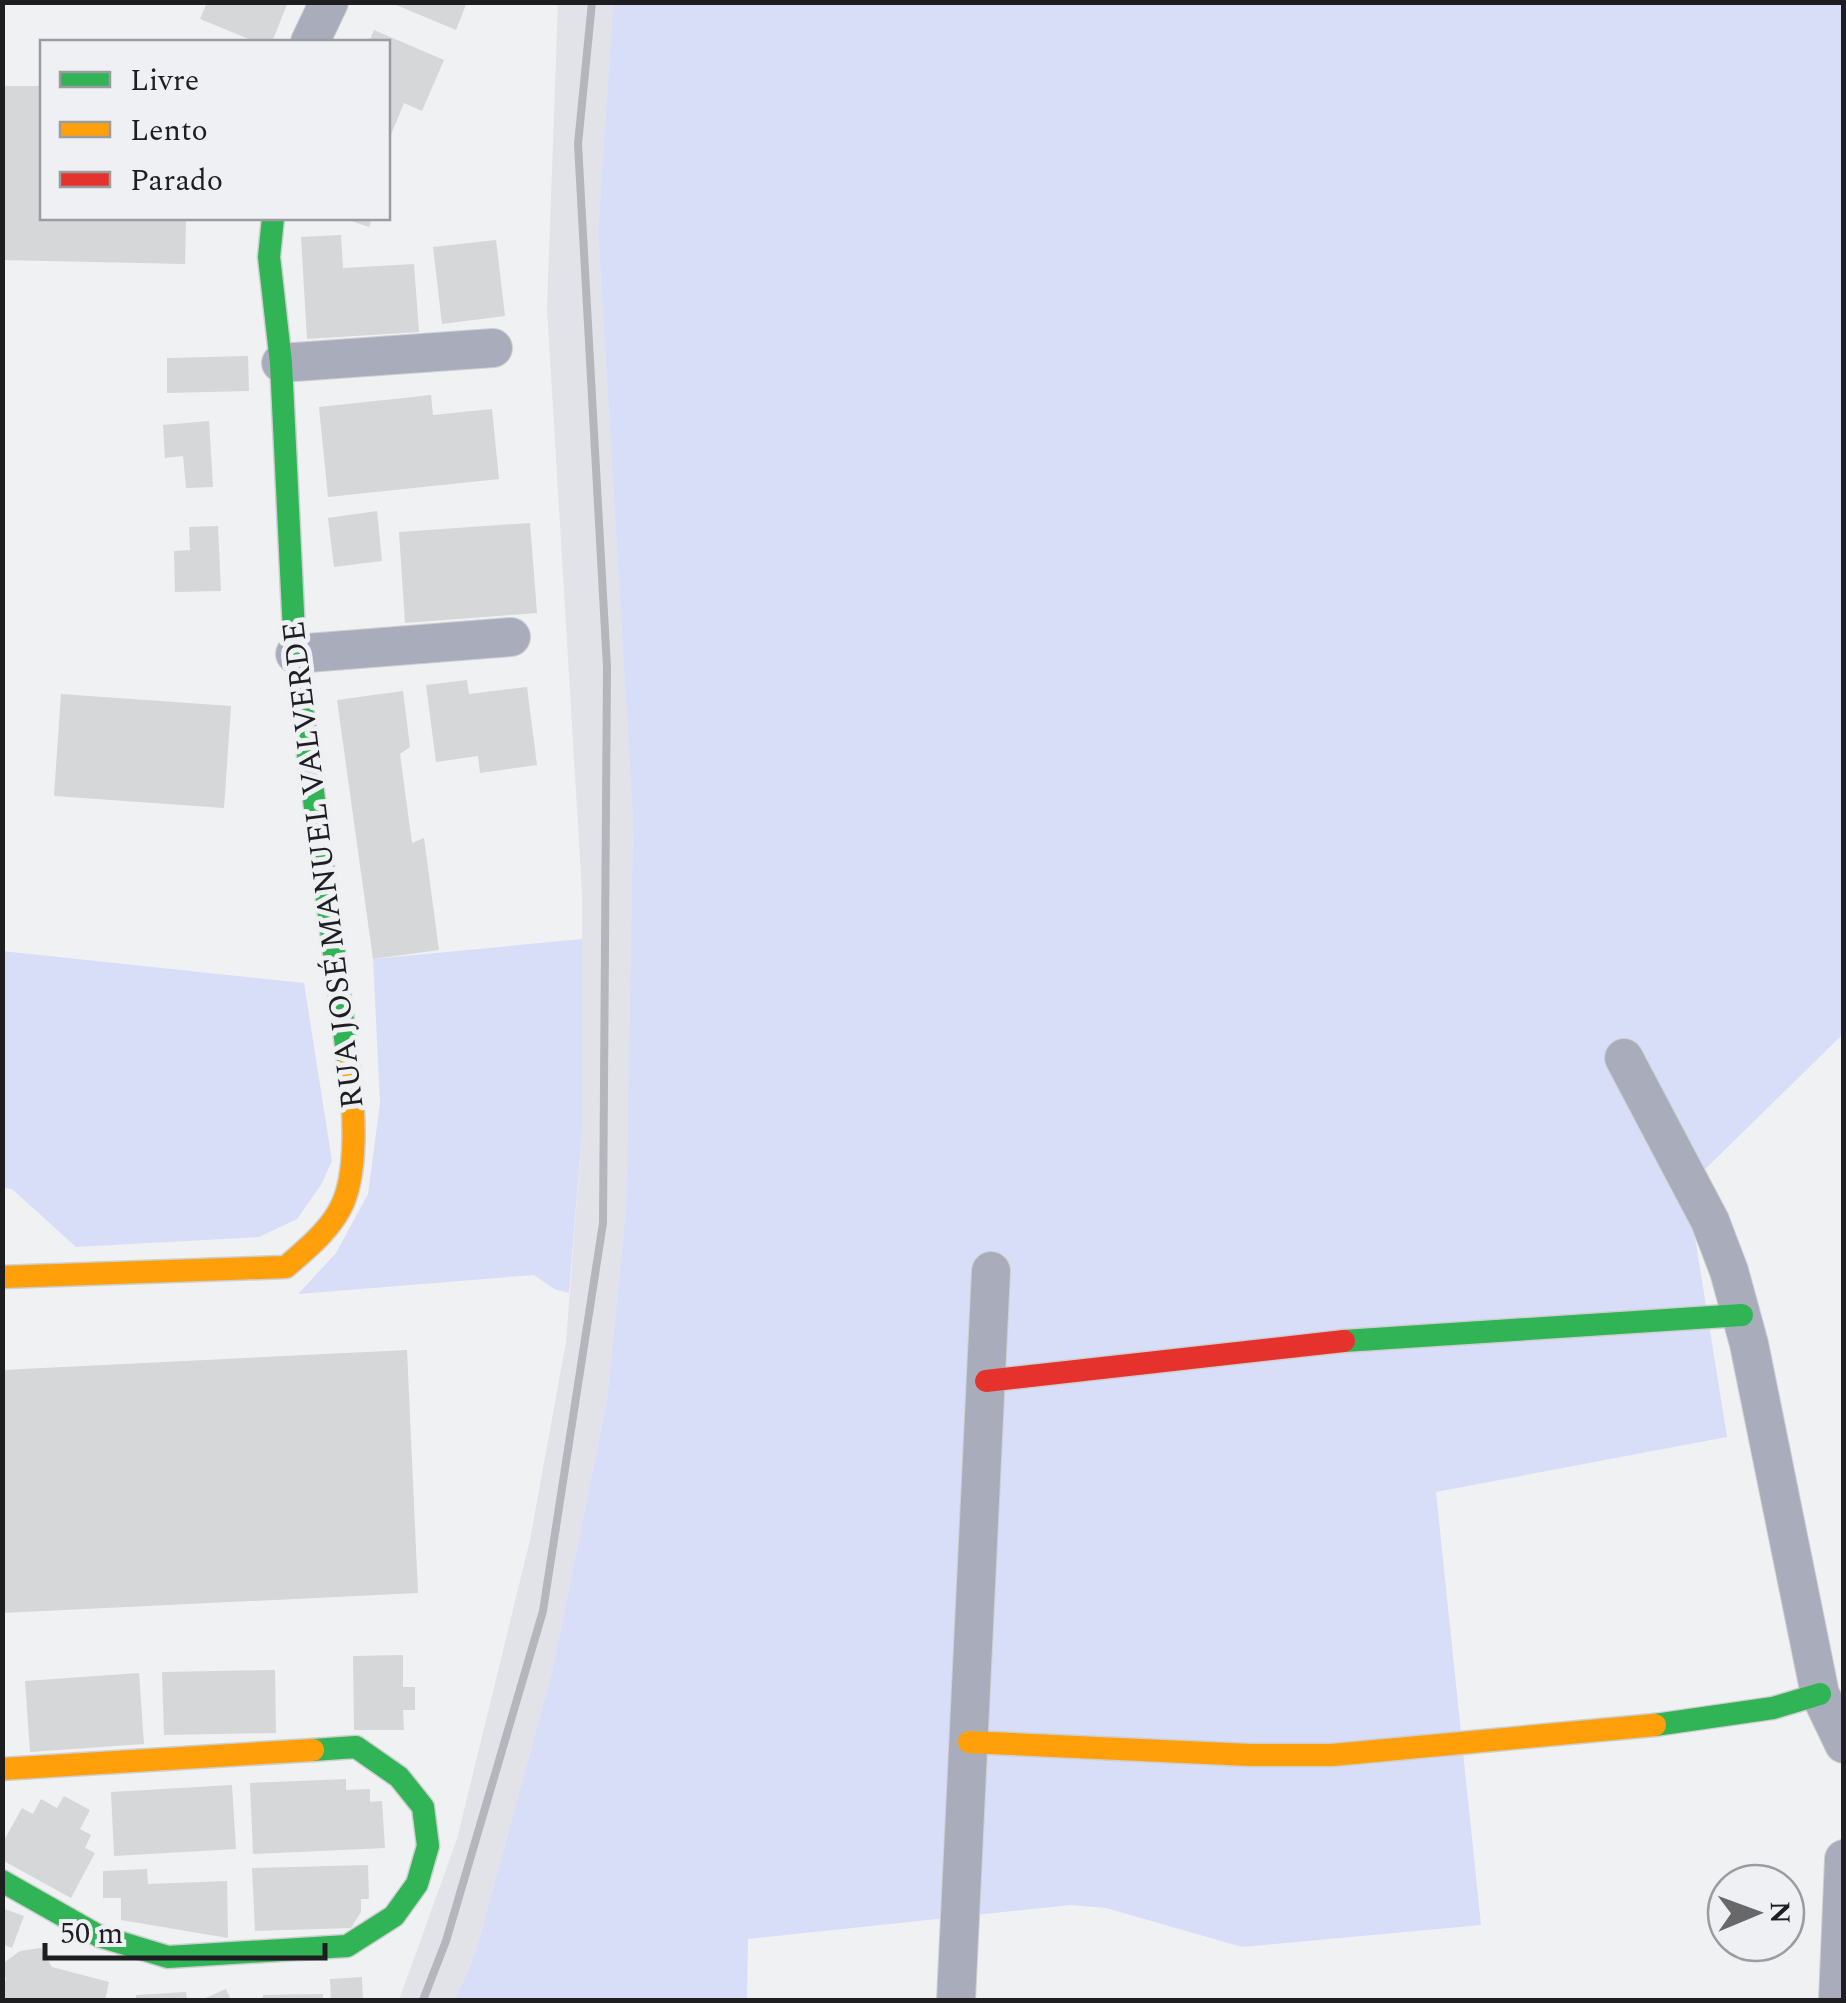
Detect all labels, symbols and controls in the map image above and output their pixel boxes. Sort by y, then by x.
legend [40,40,390,220]
text: Livre [130,58,199,104]
text: Lento [130,108,208,154]
text: Parado [130,158,223,204]
street label: RUA JOSÉ MANUEL VALVERDE [269,618,378,1111]
north arrow [1706,1863,1806,1963]
scale bar [45,1898,325,1960]
text: N [1758,1901,1801,1924]
text: 50 m [60,1911,123,1957]

